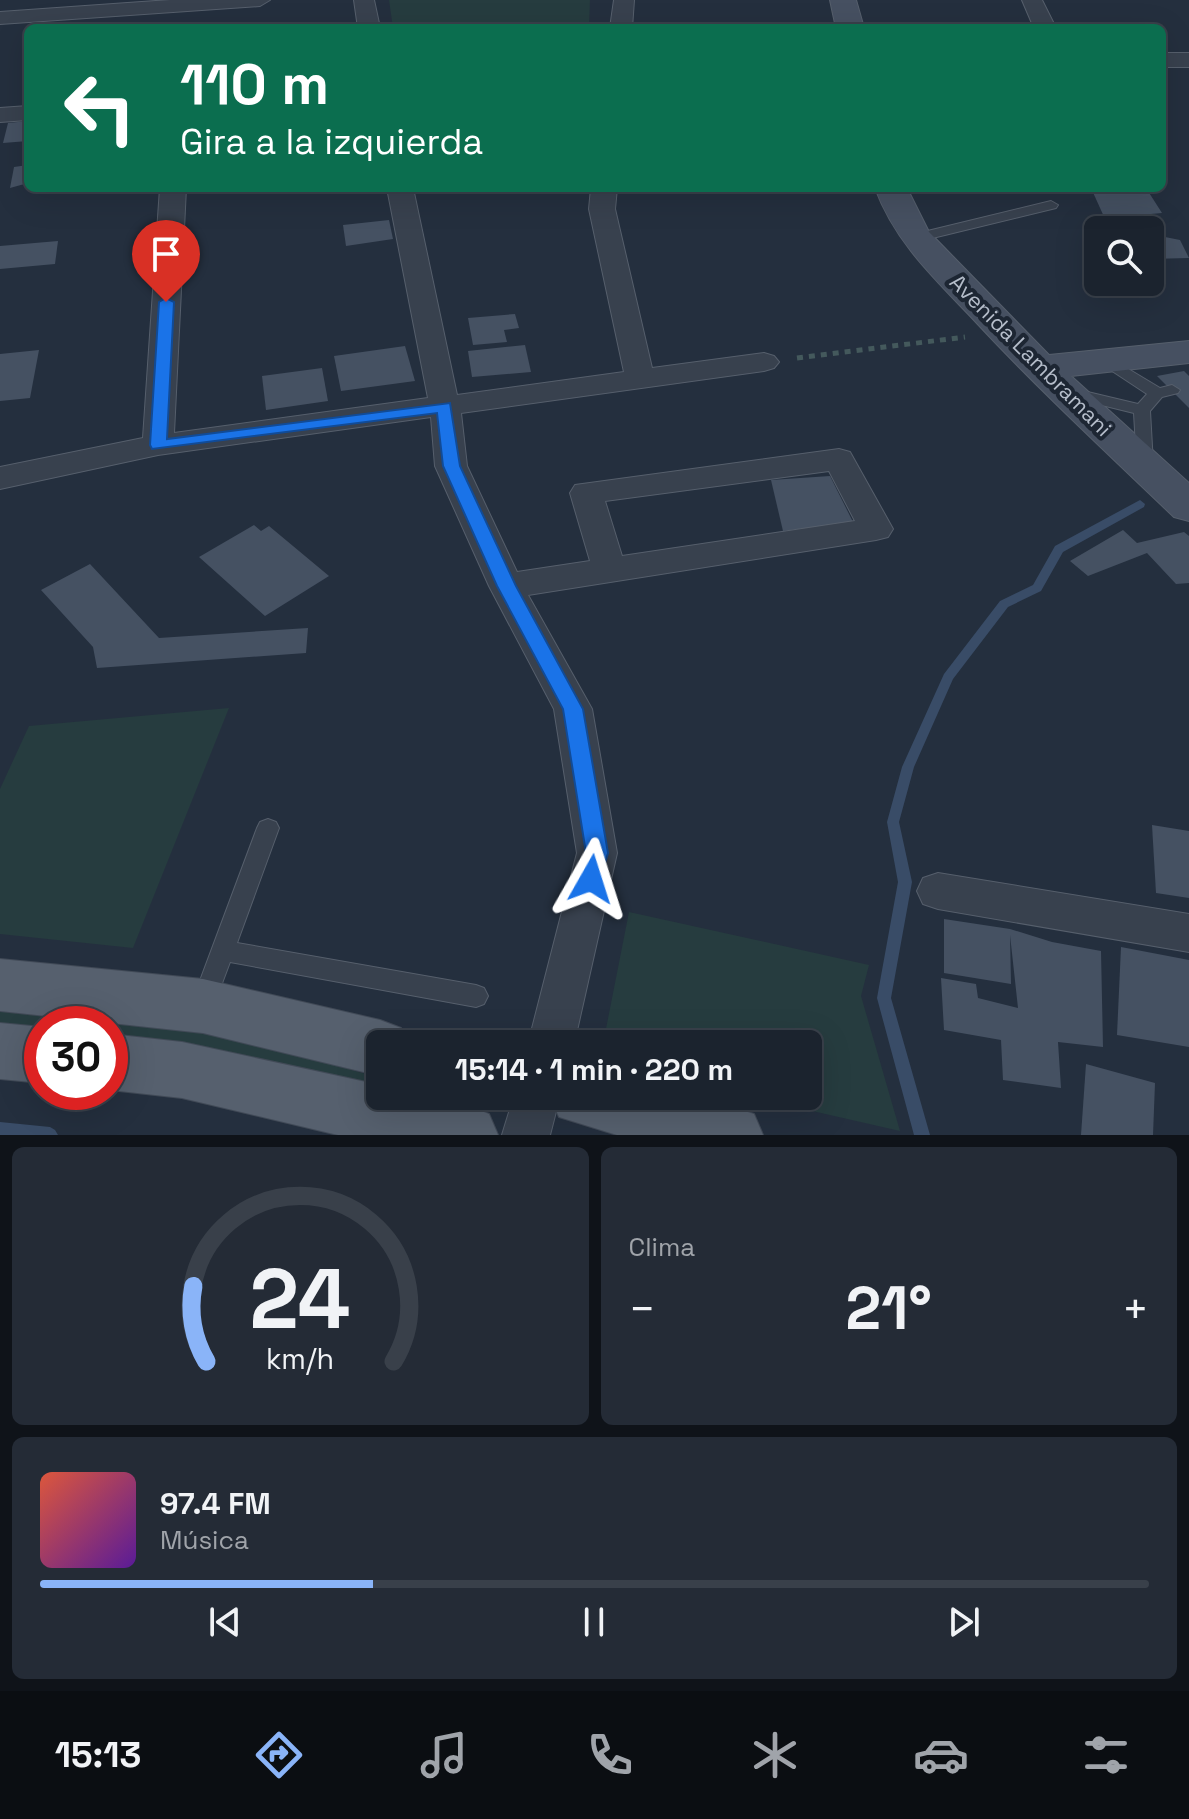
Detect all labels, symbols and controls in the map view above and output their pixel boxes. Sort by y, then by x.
text: 110 m [180,49,329,120]
icon: left [48,56,152,160]
text: Gira a la izquierda [180,119,483,165]
map controls [1084,216,1164,296]
button: search [1084,216,1164,296]
pin [132,220,200,302]
icon: arrive [144,232,188,276]
street label: Avenida Lambramani [944,268,1118,442]
position arrow [549,837,633,921]
speed limit sign: 30 [24,1006,128,1110]
text: 15:14 · 1 min · 220 m [455,1050,733,1089]
text: Clima [629,1230,695,1264]
text: 24 [250,1246,351,1352]
text: 21° [846,1270,932,1347]
text: − [629,1281,656,1337]
text: + [1122,1281,1149,1337]
text: km/h [266,1341,334,1377]
text: 97.4 FM [160,1484,271,1523]
text: Música [160,1523,249,1557]
icon: previous [203,1600,247,1644]
icon: pause [572,1600,616,1644]
icon: next [942,1600,986,1644]
icon: directions [251,1727,307,1783]
icon: music [416,1727,472,1783]
icon: phone [582,1727,638,1783]
icon: climate [747,1727,803,1783]
icon: car [913,1727,969,1783]
icon: filters [1078,1727,1134,1783]
text: 15:13 [55,1732,141,1778]

